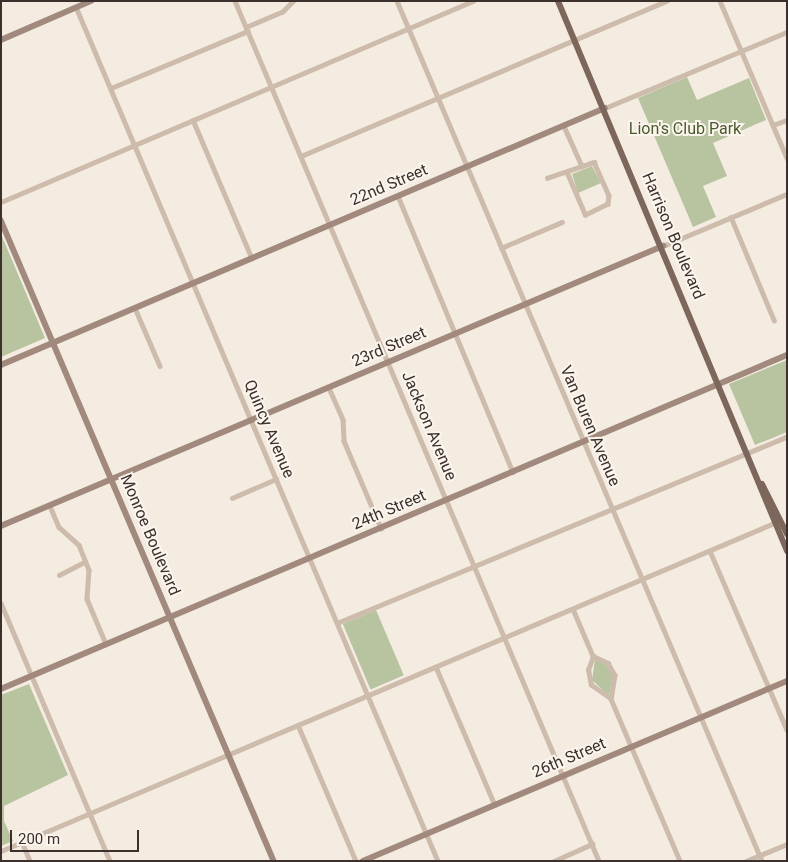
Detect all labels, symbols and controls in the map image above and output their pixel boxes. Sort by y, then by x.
park label: Lion's Club Park [629,119,741,139]
street label: 22nd Street [347,160,431,210]
street label: Harrison Boulevard [638,170,708,302]
street label: 23rd Street [349,323,429,371]
street label: Van Buren Avenue [556,363,624,489]
street label: Jackson Avenue [397,369,461,483]
street label: Quincy Avenue [240,377,298,481]
street label: Monroe Boulevard [116,472,184,598]
street label: 24th Street [349,486,429,534]
street label: 26th Street [529,734,609,782]
scale bar [12,820,141,852]
text: 200 m [18,830,60,848]

